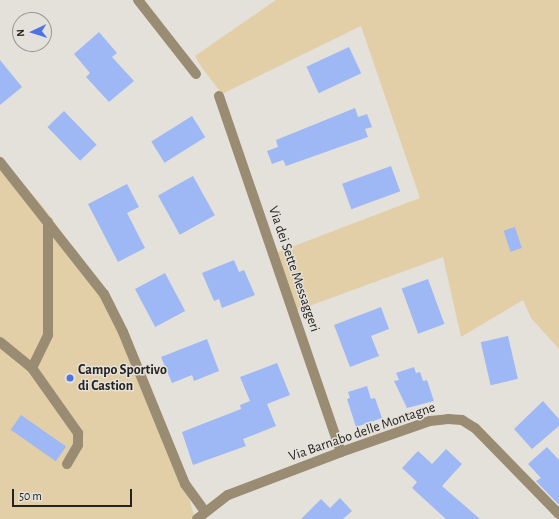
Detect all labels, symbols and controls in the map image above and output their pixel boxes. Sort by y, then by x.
north arrow [12,12,52,52]
text: N [15,29,26,37]
street label: Via dei Sette Messaggeri [265,204,323,334]
place label: Campo Sportivo di Castion [78,362,167,394]
marker: Campo Sportivo di Castion [65,373,75,383]
street label: Via Barnabo delle Montagne [286,399,438,465]
scale bar [14,481,134,507]
text: 50 m [19,490,42,502]

